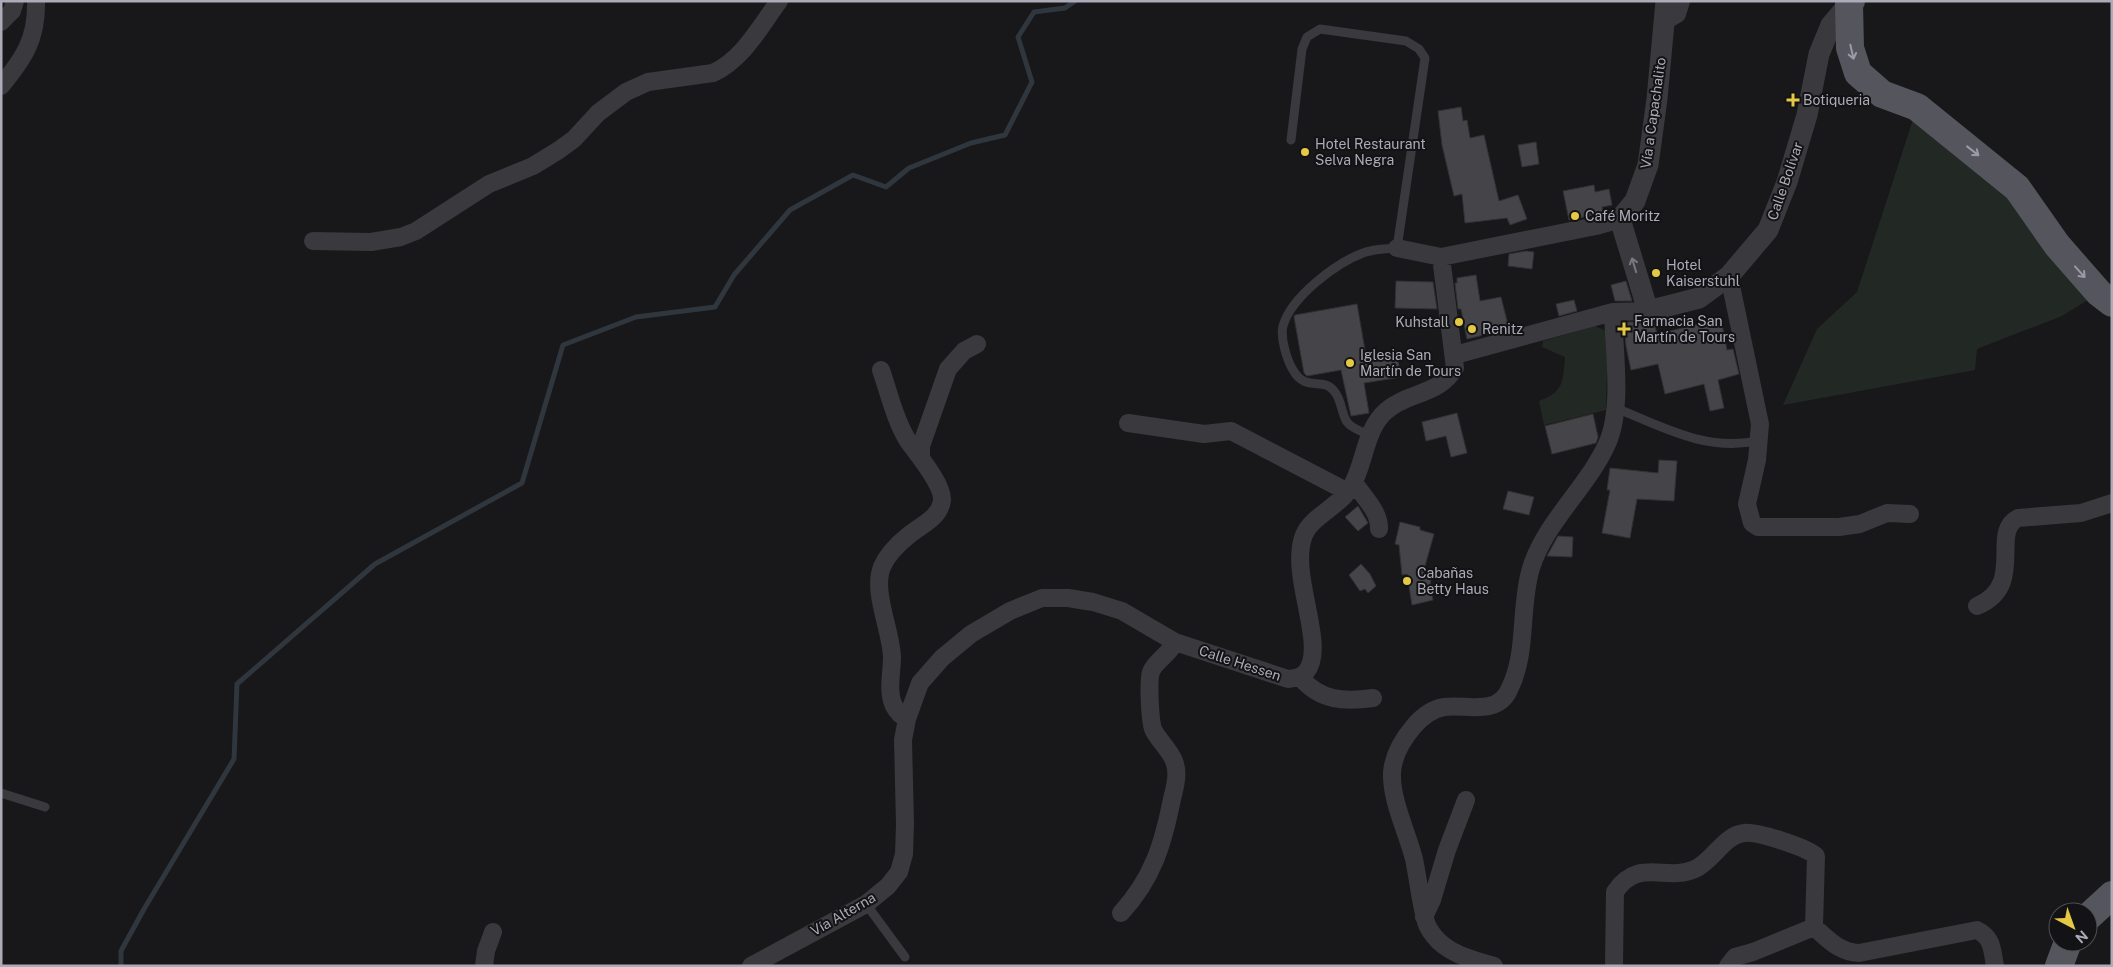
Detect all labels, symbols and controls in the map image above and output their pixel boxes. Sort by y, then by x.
one-way arrow [1848,44,1857,60]
street label: Vía a Capachalito [1637,56,1669,170]
place label: Botiqueria [1803,92,1870,108]
marker: Botiqueria [1787,94,1799,106]
place label: Hotel Restaurant Selva Negra [1315,136,1426,168]
street label: Calle Bolívar [1764,140,1806,222]
marker: Hotel Restaurant Selva Negra [1299,146,1311,158]
one-way arrow [1966,146,1979,157]
place label: Café Moritz [1585,208,1660,224]
marker: Café Moritz [1569,210,1581,222]
one-way arrow [1629,257,1639,273]
place label: Hotel Kaiserstuhl [1666,257,1740,289]
one-way arrow [2075,265,2086,278]
marker: Hotel Kaiserstuhl [1650,267,1662,279]
place label: Farmacia San Martín de Tours [1634,313,1735,345]
place label: Kuhstall [1395,314,1449,330]
marker: Kuhstall [1453,316,1465,328]
place label: Renitz [1482,321,1523,337]
marker: Renitz [1466,323,1478,335]
marker: Farmacia San Martín de Tours [1618,323,1630,335]
place label: Iglesia San Martín de Tours [1360,347,1461,379]
marker: Iglesia San Martín de Tours [1344,357,1356,369]
place label: Cabañas Betty Haus [1417,565,1489,597]
marker: Cabañas Betty Haus [1401,575,1413,587]
street label: Calle Hessen [1197,642,1283,684]
street label: Vía Alterna [808,889,878,939]
north arrow [2048,902,2098,952]
text: N [2072,927,2091,946]

